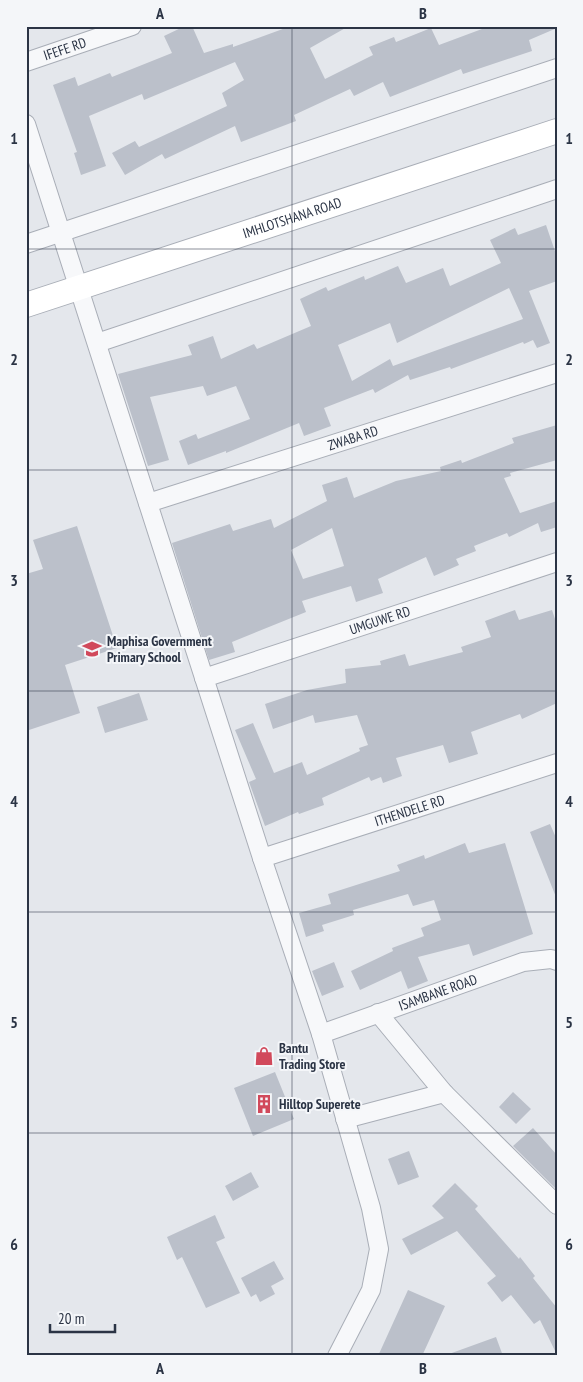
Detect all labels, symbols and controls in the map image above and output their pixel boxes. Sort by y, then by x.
text: A [155,3,165,23]
text: B [419,3,427,23]
street label: IFEFE RD [41,33,89,64]
text: 1 [10,128,18,148]
text: 1 [565,128,573,148]
street label: IMHLOTSHANA ROAD [240,193,344,242]
text: 2 [10,349,18,369]
text: 2 [565,349,573,369]
street label: ZWABA RD [326,421,380,454]
text: 3 [10,570,18,590]
text: 3 [565,570,573,590]
street label: UMGUWE RD [347,602,412,639]
place label: Maphisa Government Primary School [107,632,212,666]
school or university icon: Maphisa Government Primary School [81,638,103,660]
text: 4 [10,791,18,811]
street label: ITHENDELE RD [372,791,447,830]
text: 4 [565,791,573,811]
street label: ISAMBANE ROAD [396,970,480,1015]
text: 5 [10,1012,18,1032]
text: 5 [565,1012,573,1032]
place label: Bantu Trading Store [279,1039,346,1073]
shop icon: Bantu Trading Store [253,1045,275,1067]
building icon: Hilltop Superete [253,1093,275,1115]
place label: Hilltop Superete [279,1095,361,1113]
text: 6 [10,1234,18,1254]
text: 6 [565,1234,573,1254]
scale bar [50,1302,115,1334]
text: 20 m [58,1309,84,1328]
text: A [155,1358,165,1378]
text: B [419,1358,427,1378]

